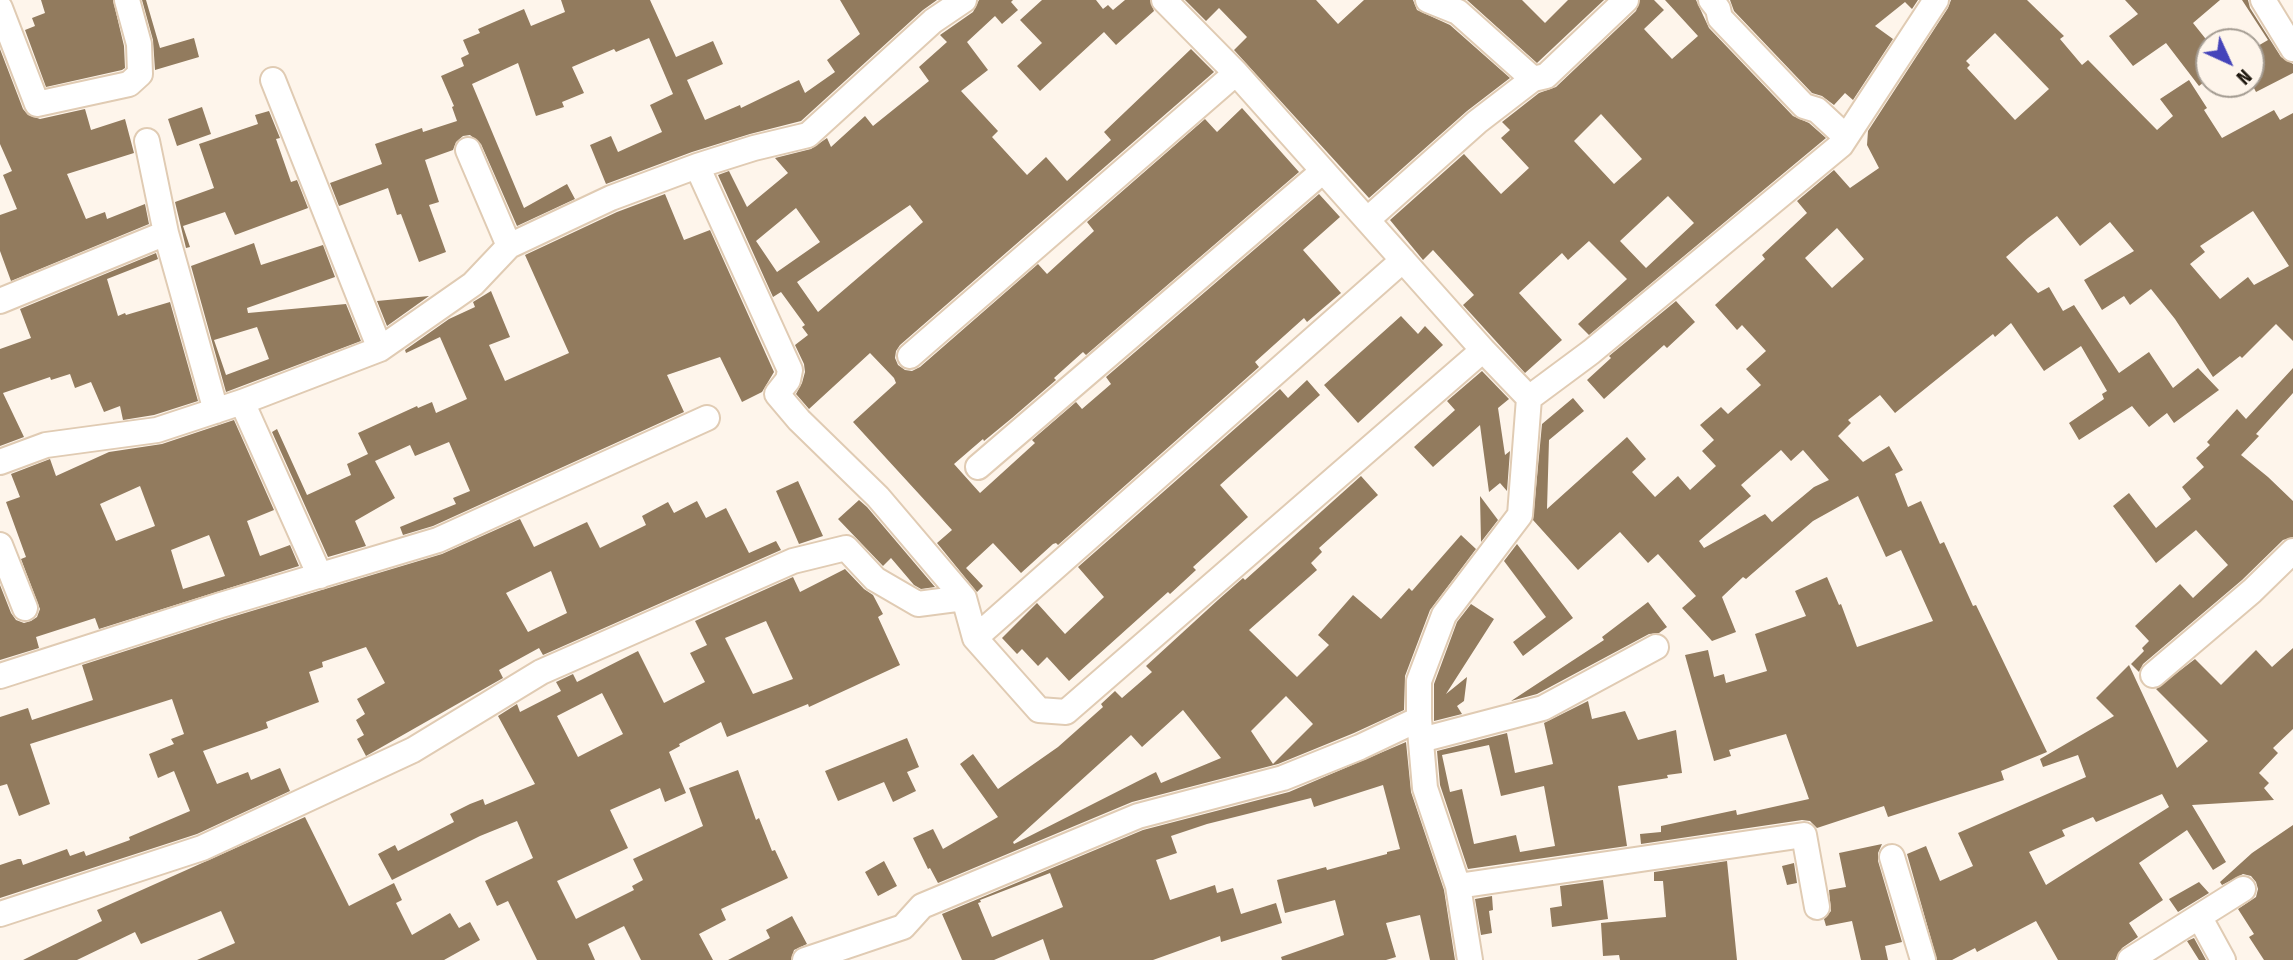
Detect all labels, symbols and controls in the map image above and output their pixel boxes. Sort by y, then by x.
north arrow [2195,28,2265,98]
text: N [2232,65,2256,89]

